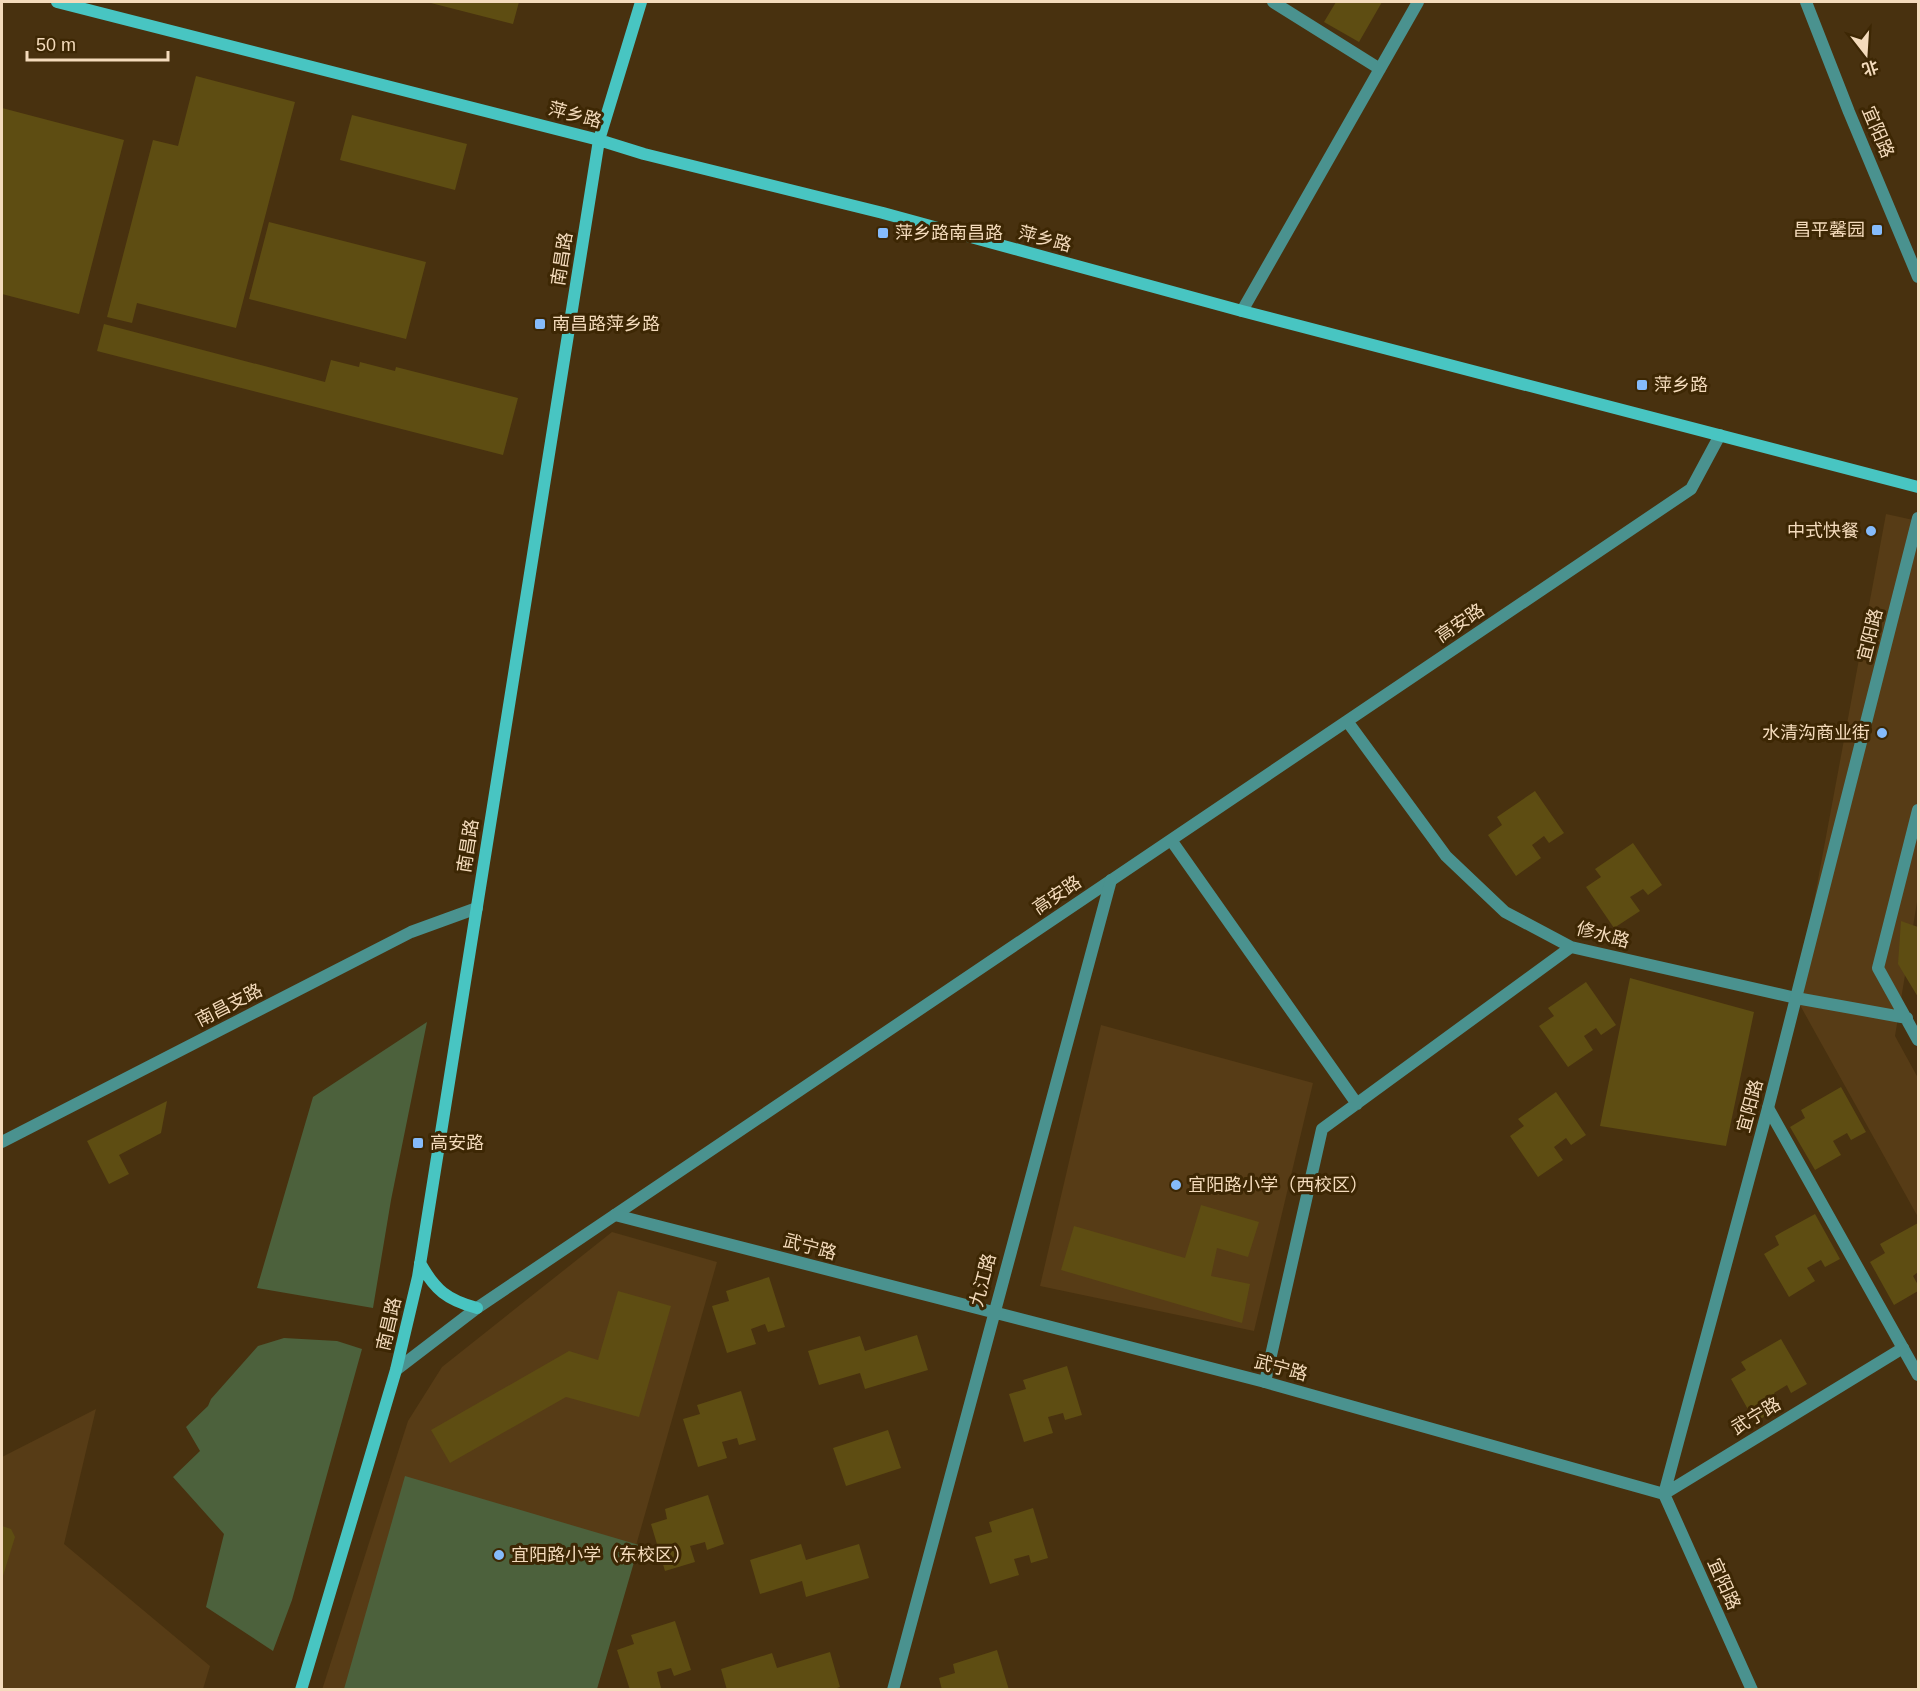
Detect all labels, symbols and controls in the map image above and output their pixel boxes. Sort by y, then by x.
scale bar [27,24,168,62]
north arrow [1836,24,1896,84]
text: 50 m [36,35,76,55]
text: 北 [1860,57,1880,78]
street label: 萍乡路 [546,98,604,132]
street label: 宜阳路 [1858,103,1898,161]
place label: 昌平馨园 [1793,220,1865,240]
street label: 萍乡路 [1016,222,1074,256]
place label: 萍乡路南昌路 [895,223,1003,243]
marker: 昌平馨园 [1870,223,1884,237]
marker: 萍乡路南昌路 [876,226,890,240]
street label: 南昌路 [548,231,576,287]
place label: 南昌路萍乡路 [552,314,660,334]
marker: 南昌路萍乡路 [533,317,547,331]
place label: 萍乡路 [1654,375,1708,395]
marker: 萍乡路 [1635,378,1649,392]
place label: 中式快餐 [1787,521,1859,541]
marker: 中式快餐 [1864,524,1878,538]
street label: 高安路 [1432,600,1488,646]
street label: 宜阳路 [1854,606,1886,664]
place label: 水清沟商业街 [1762,723,1870,743]
marker: 水清沟商业街 [1875,726,1889,740]
street label: 南昌路 [454,818,482,874]
street label: 高安路 [1029,872,1085,918]
street label: 修水路 [1574,918,1632,952]
street label: 南昌支路 [192,980,266,1030]
street label: 宜阳路 [1733,1077,1767,1135]
place label: 高安路 [430,1133,484,1153]
marker: 高安路 [411,1136,425,1150]
place label: 宜阳路小学（西校区） [1188,1175,1368,1195]
marker: 宜阳路小学（西校区） [1169,1178,1183,1192]
street label: 武宁路 [781,1230,839,1264]
street label: 九江路 [966,1251,1000,1309]
street label: 南昌路 [373,1295,405,1353]
street label: 武宁路 [1252,1351,1310,1385]
street label: 武宁路 [1728,1394,1784,1438]
place label: 宜阳路小学（东校区） [511,1545,691,1565]
marker: 宜阳路小学（东校区） [492,1548,506,1562]
street label: 宜阳路 [1704,1555,1744,1613]

